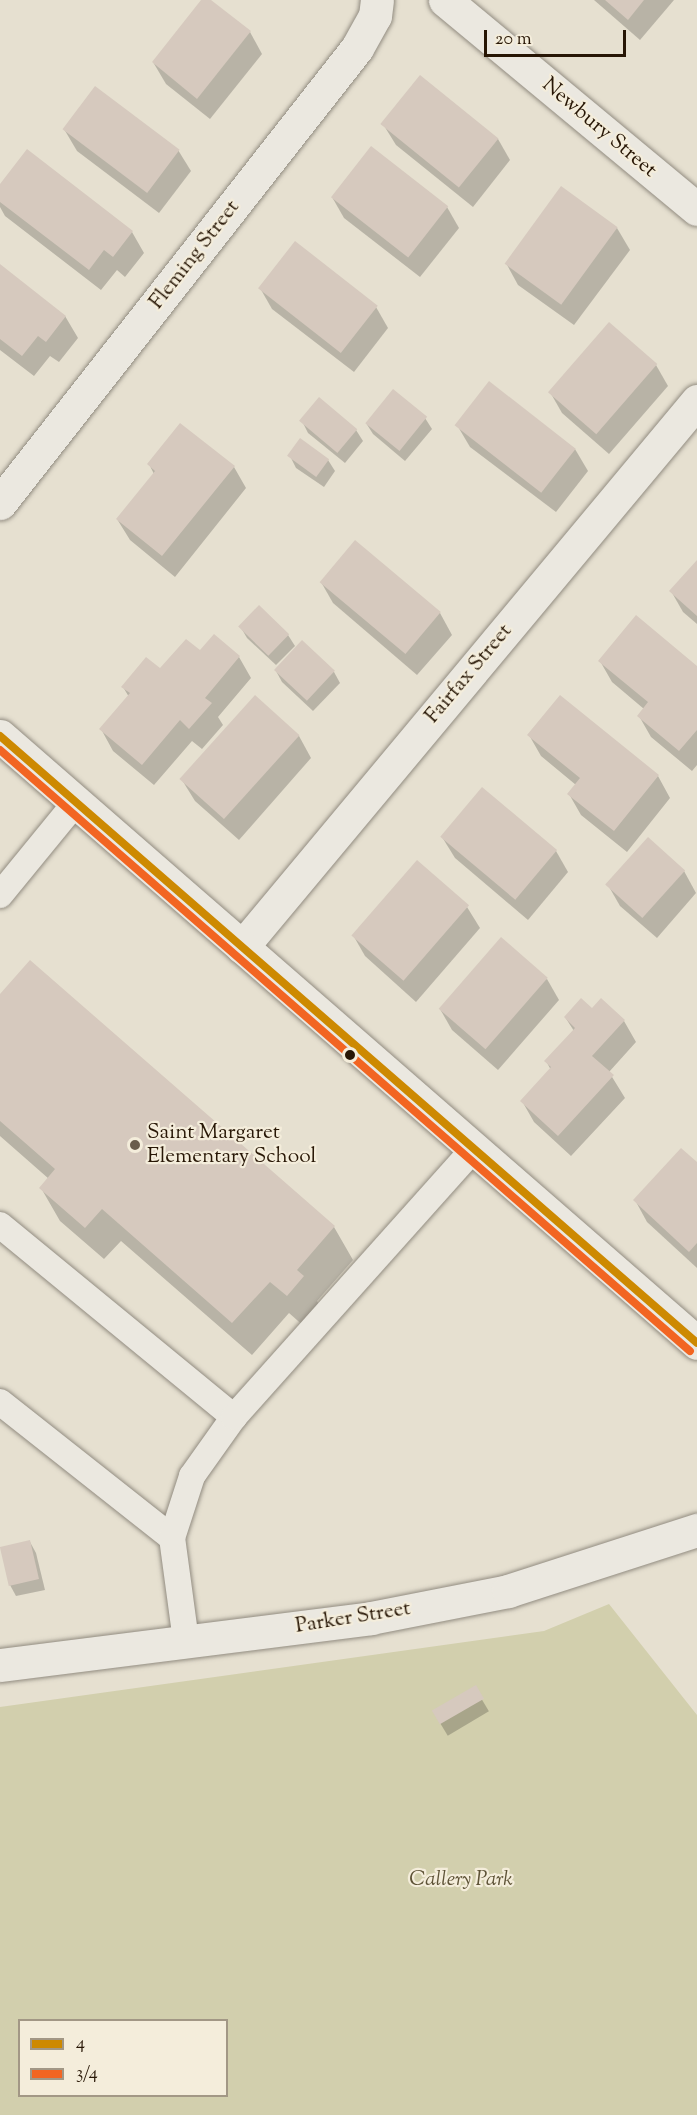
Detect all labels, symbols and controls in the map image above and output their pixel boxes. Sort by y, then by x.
scale bar [487,18,630,56]
text: 20 m [495,27,532,53]
street label: Newbury Street [536,73,662,183]
street label: Fleming Street [145,195,245,315]
street label: Fairfax Street [420,619,518,729]
unlabelled marker [344,1049,356,1061]
place label: Saint Margaret Elementary School [147,1120,316,1170]
marker: Saint Margaret Elementary School [128,1138,142,1152]
street label: Parker Street [294,1596,412,1640]
park label: Callery Park [409,1867,513,1893]
legend [18,2019,228,2097]
text: 4 [76,2031,85,2057]
text: 3/4 [76,2061,98,2087]

